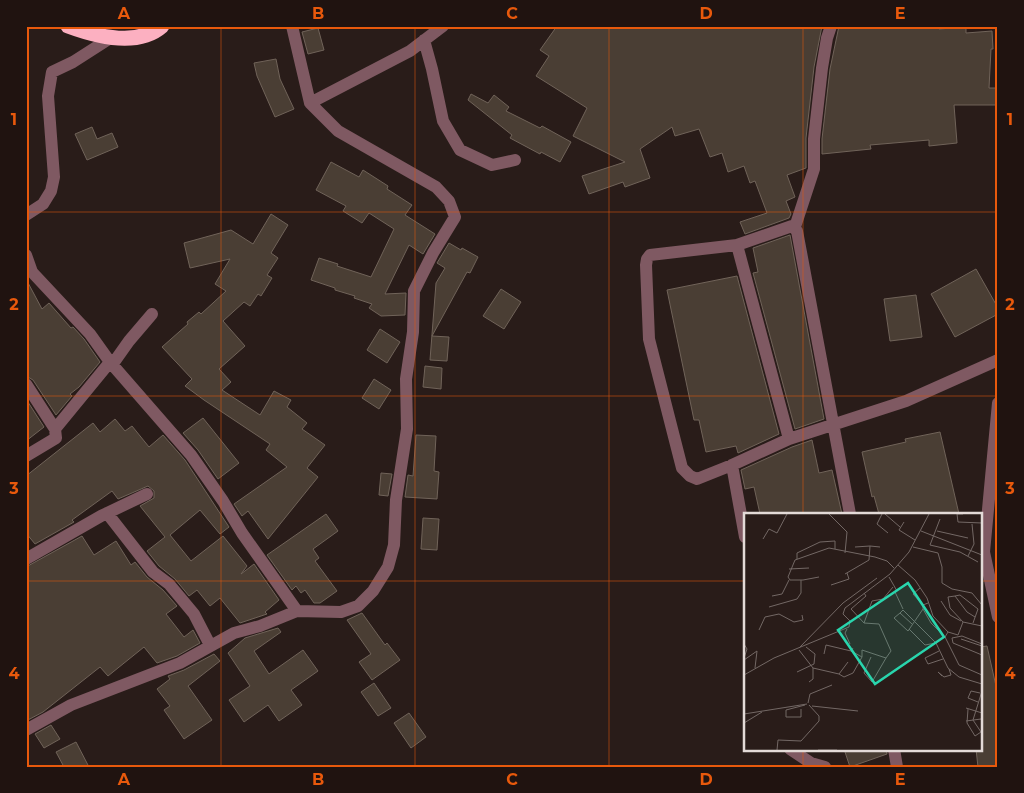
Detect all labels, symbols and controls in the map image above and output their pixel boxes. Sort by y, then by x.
text: A [117,4,131,23]
text: B [312,4,324,23]
text: C [506,4,518,23]
text: D [699,4,713,23]
text: E [895,4,905,23]
text: 1 [11,110,17,129]
text: 1 [1007,110,1013,129]
text: 2 [9,295,19,314]
text: 2 [1005,295,1015,314]
text: 3 [8,479,19,498]
text: 3 [1004,479,1015,498]
inset map [744,513,982,750]
text: 4 [8,664,20,683]
text: 4 [1004,664,1016,683]
text: A [117,770,131,789]
text: B [312,770,324,789]
text: C [506,770,518,789]
text: D [699,770,713,789]
text: E [895,770,905,789]

